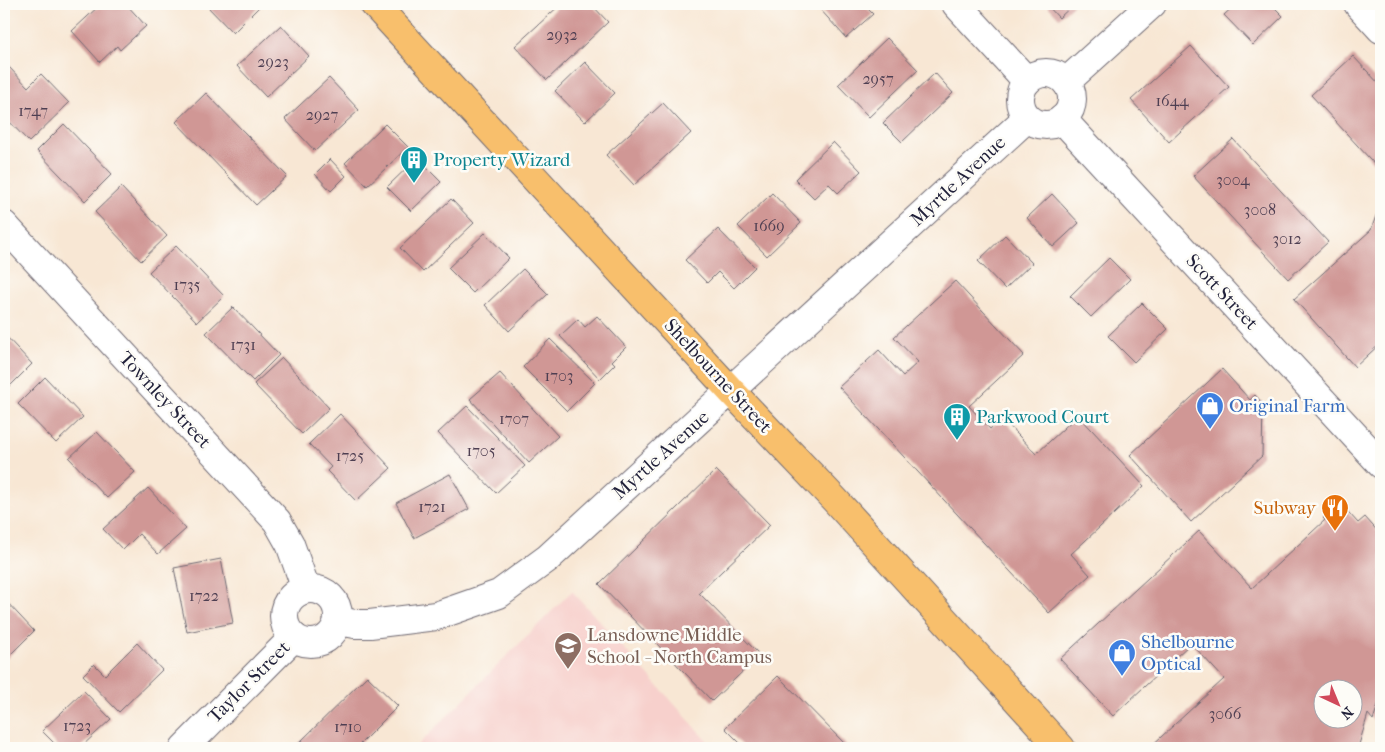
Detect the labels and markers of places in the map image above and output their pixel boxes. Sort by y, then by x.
building icon: Property Wizard [399,145,429,184]
place label: Property Wizard [433,149,571,171]
shop icon: Original Farm [1195,391,1225,430]
place label: Original Farm [1229,395,1346,417]
building icon: Parkwood Court [942,402,972,441]
place label: Parkwood Court [976,406,1109,428]
restaurant icon: Subway [1320,493,1350,532]
place label: Subway [1253,497,1317,519]
place label: Lansdowne Middle School - North Campus [587,624,772,668]
school or university icon: Lansdowne Middle School - North Campus [553,631,583,670]
place label: Shelbourne Optical [1141,631,1234,675]
shop icon: Shelbourne Optical [1107,638,1137,677]

